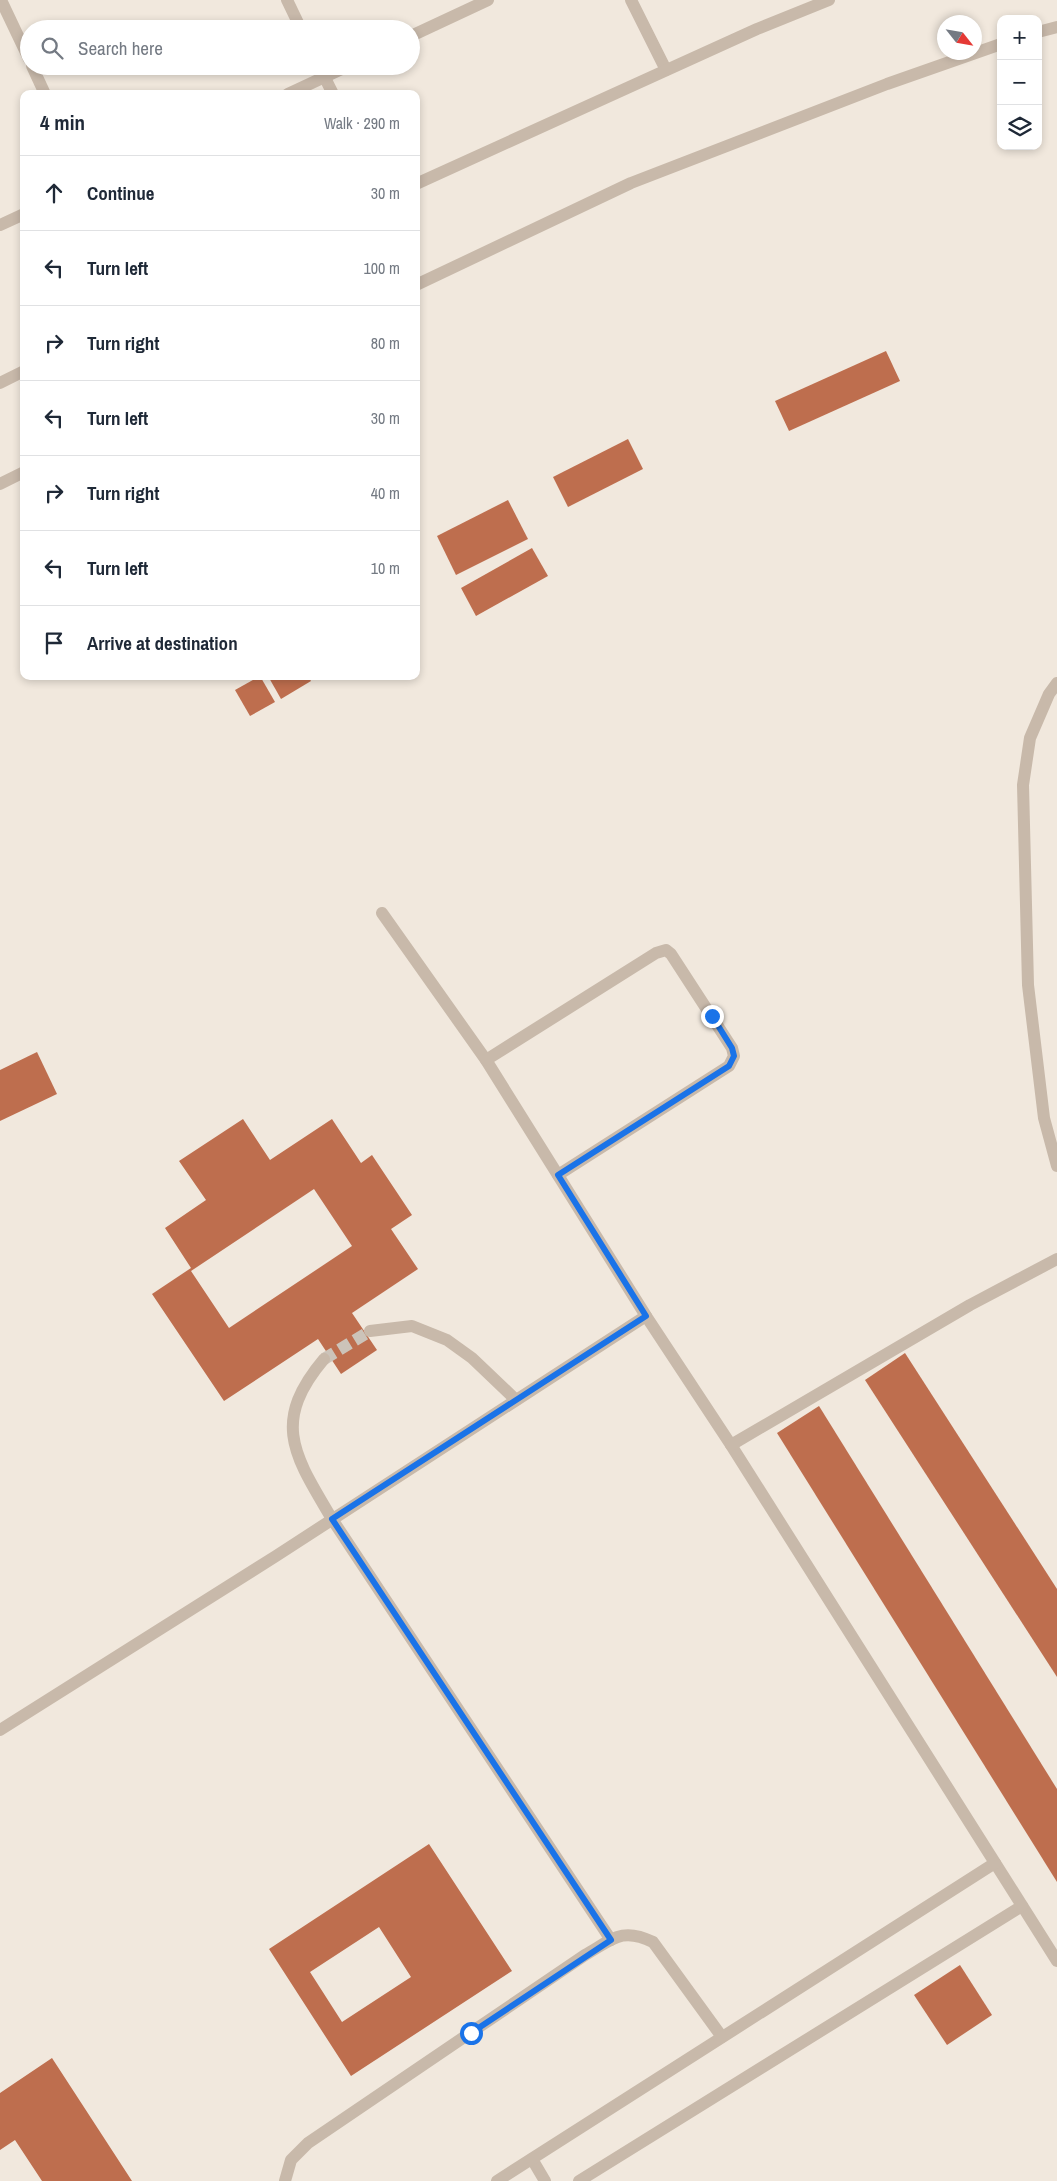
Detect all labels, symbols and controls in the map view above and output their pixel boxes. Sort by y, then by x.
north arrow [937,15,982,60]
map controls [997,15,1042,150]
button: + [997,15,1042,60]
search box [20,20,420,75]
icon: search [38,34,66,62]
text: Search here [78,35,163,61]
button: − [997,60,1042,105]
button: layers [997,105,1042,150]
text: 4 min [40,108,85,137]
text: Walk · 290 m [324,112,400,134]
icon: ahead [40,179,68,207]
text: Continue [87,180,155,206]
text: 30 m [371,182,400,204]
icon: left [40,254,68,282]
text: Turn left [87,255,148,281]
text: 100 m [364,257,400,279]
icon: right [40,329,68,357]
text: Turn right [87,330,159,356]
text: 80 m [371,332,400,354]
icon: left [40,404,68,432]
text: Turn left [87,405,148,431]
text: 30 m [371,407,400,429]
icon: right [40,479,68,507]
text: Turn right [87,480,159,506]
text: 40 m [371,482,400,504]
icon: left [40,554,68,582]
text: Turn left [87,555,148,581]
text: 10 m [371,557,400,579]
icon: arrive [40,629,68,657]
text: Arrive at destination [87,630,238,656]
route end [701,1005,724,1028]
route start [460,2022,483,2045]

